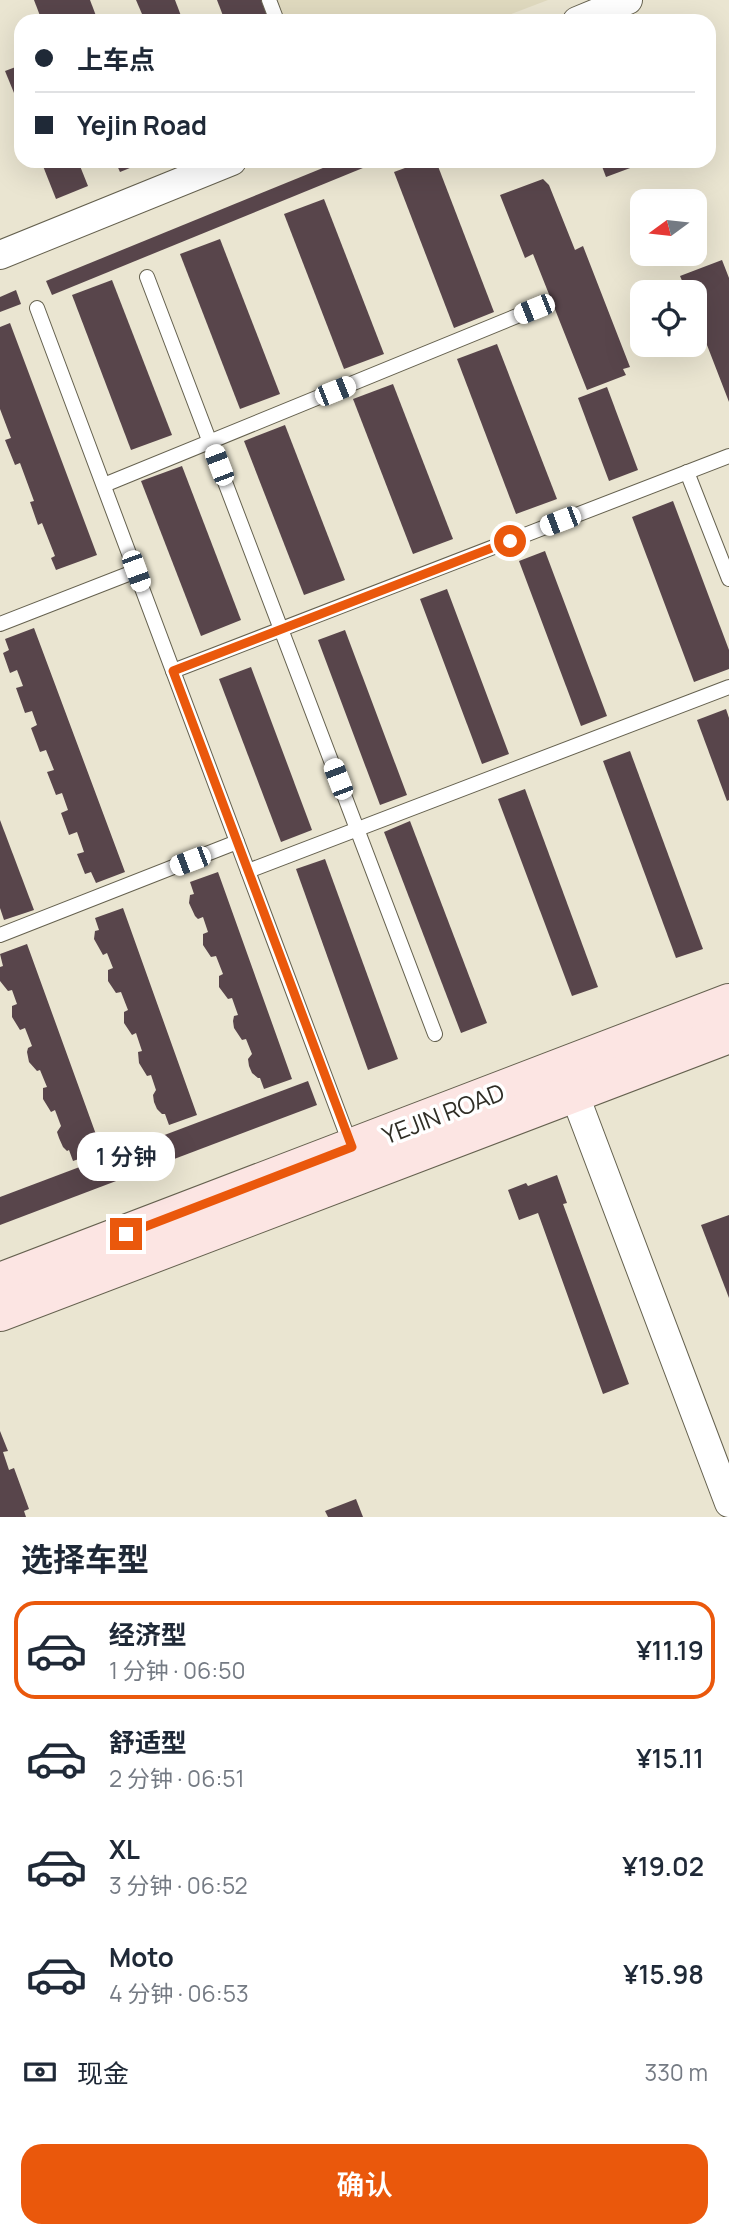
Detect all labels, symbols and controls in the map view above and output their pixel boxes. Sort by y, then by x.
text: 上车点 [77,41,155,77]
text: Yejin Road [77,107,207,143]
north arrow [630,189,707,266]
map controls [630,189,707,357]
button: locate [630,280,707,357]
car [511,291,558,327]
car [312,373,359,409]
car [202,442,237,488]
car [537,504,584,538]
route start [494,525,526,557]
car [119,548,154,594]
car [321,756,356,802]
car [167,844,214,878]
street label: YEJIN ROAD [377,1075,509,1151]
callout: 1 分钟 [77,1132,175,1182]
text: 1 分钟 [96,1140,156,1172]
route end [110,1218,142,1250]
text: 选择车型 [21,1537,149,1581]
text: 经济型 [109,1616,187,1652]
icon: car [25,1619,88,1682]
text: ¥11.19 [636,1632,704,1668]
text: 1 分钟 · 06:50 [109,1654,245,1686]
text: 舒适型 [109,1724,187,1760]
icon: car [25,1727,88,1790]
text: ¥15.11 [636,1740,704,1776]
text: 2 分钟 · 06:51 [109,1762,245,1794]
text: XL [109,1831,140,1867]
icon: car [25,1835,88,1898]
text: ¥19.02 [622,1848,704,1884]
text: 3 分钟 · 06:52 [109,1869,248,1901]
text: Moto [109,1939,174,1975]
icon: car [25,1943,88,2006]
text: ¥15.98 [623,1956,704,1992]
text: 4 分钟 · 06:53 [109,1977,249,2009]
icon: cash [21,2053,59,2091]
text: 现金 [77,2055,129,2091]
text: 330 m [644,2056,708,2088]
button: 确认 [21,2144,708,2224]

